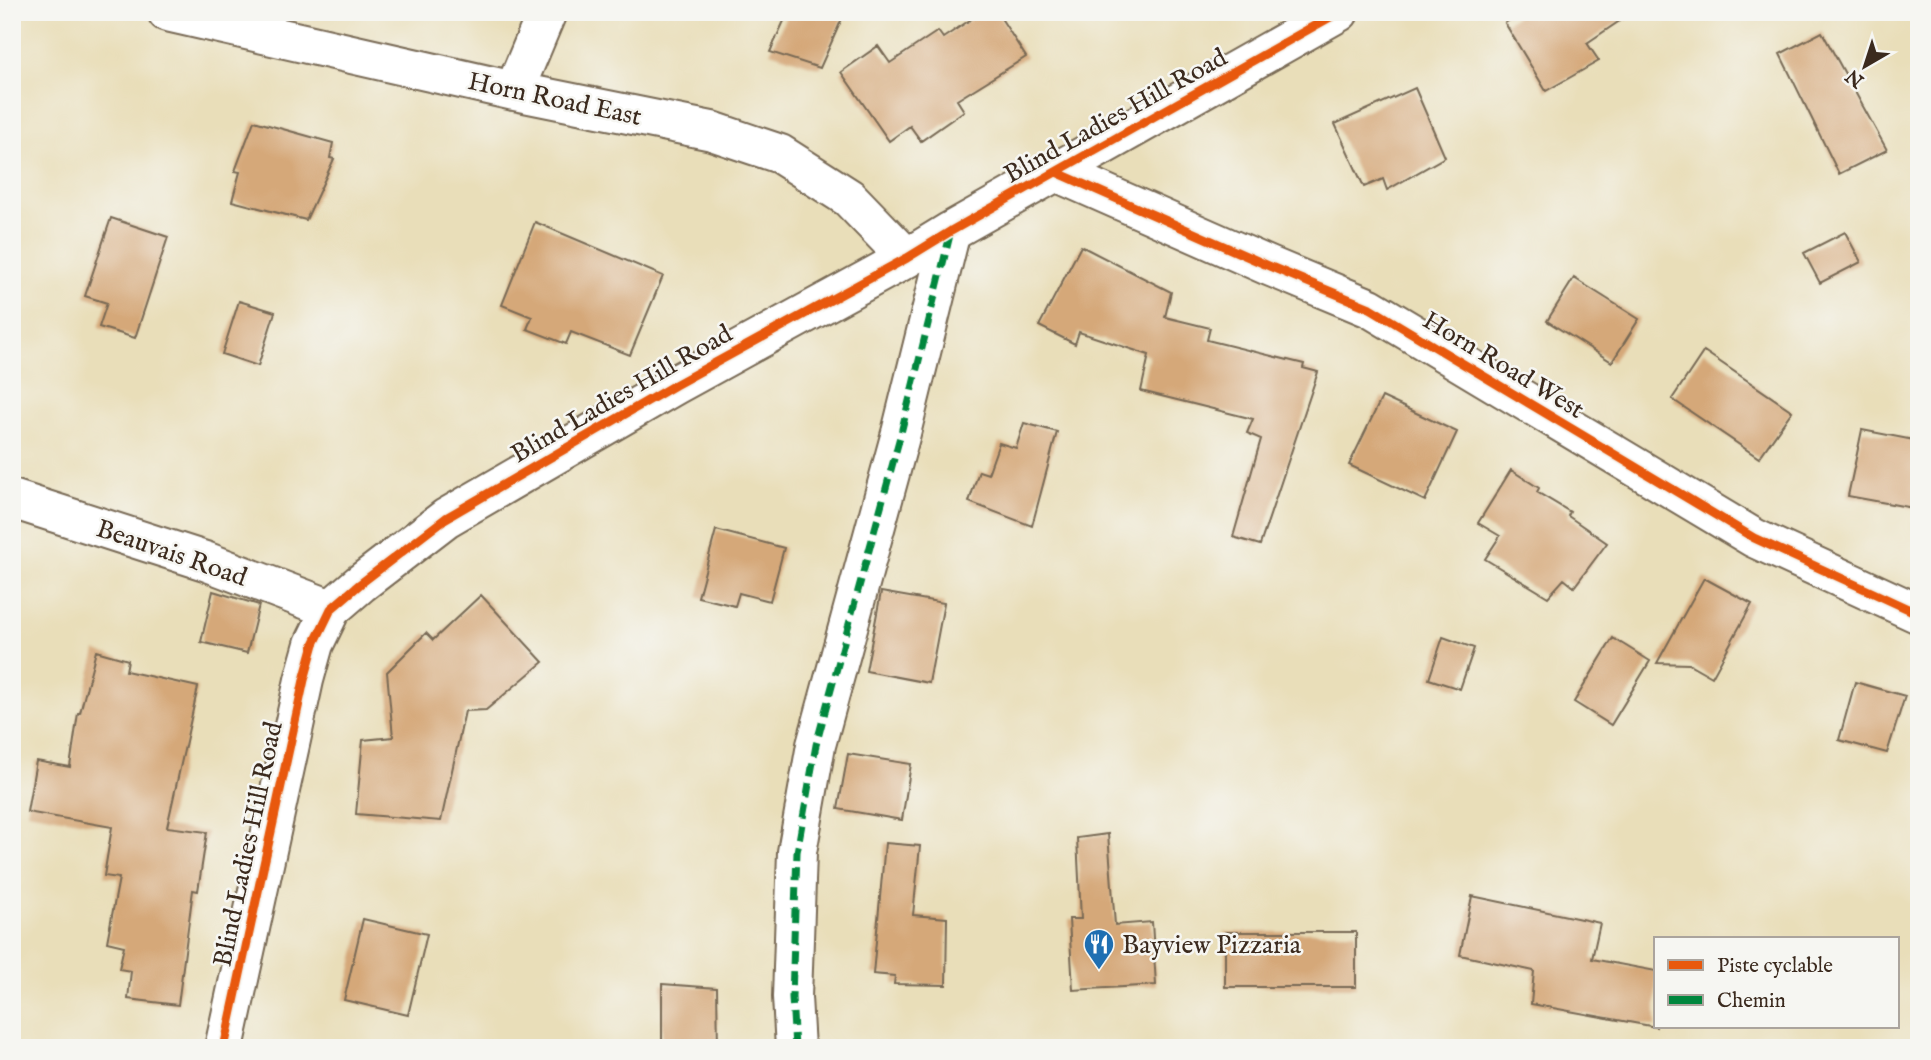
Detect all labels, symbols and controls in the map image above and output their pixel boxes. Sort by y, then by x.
north arrow [1829,32,1899,102]
street label: Blind Ladies Hill Road [998,41,1233,191]
text: N [1841,63,1870,93]
street label: Horn Road East [465,65,645,134]
street label: Horn Road West [1416,304,1590,427]
street label: Blind Ladies Hill Road [505,317,738,471]
street label: Beauvais Road [92,512,251,595]
street label: Blind Ladies Hill Road [206,719,291,970]
restaurant icon: Bayview Pizzaria [1082,927,1116,971]
place label: Bayview Pizzaria [1122,929,1302,962]
legend [1654,937,1899,1028]
text: Piste cyclable [1717,953,1833,980]
text: Chemin [1717,988,1786,1015]

